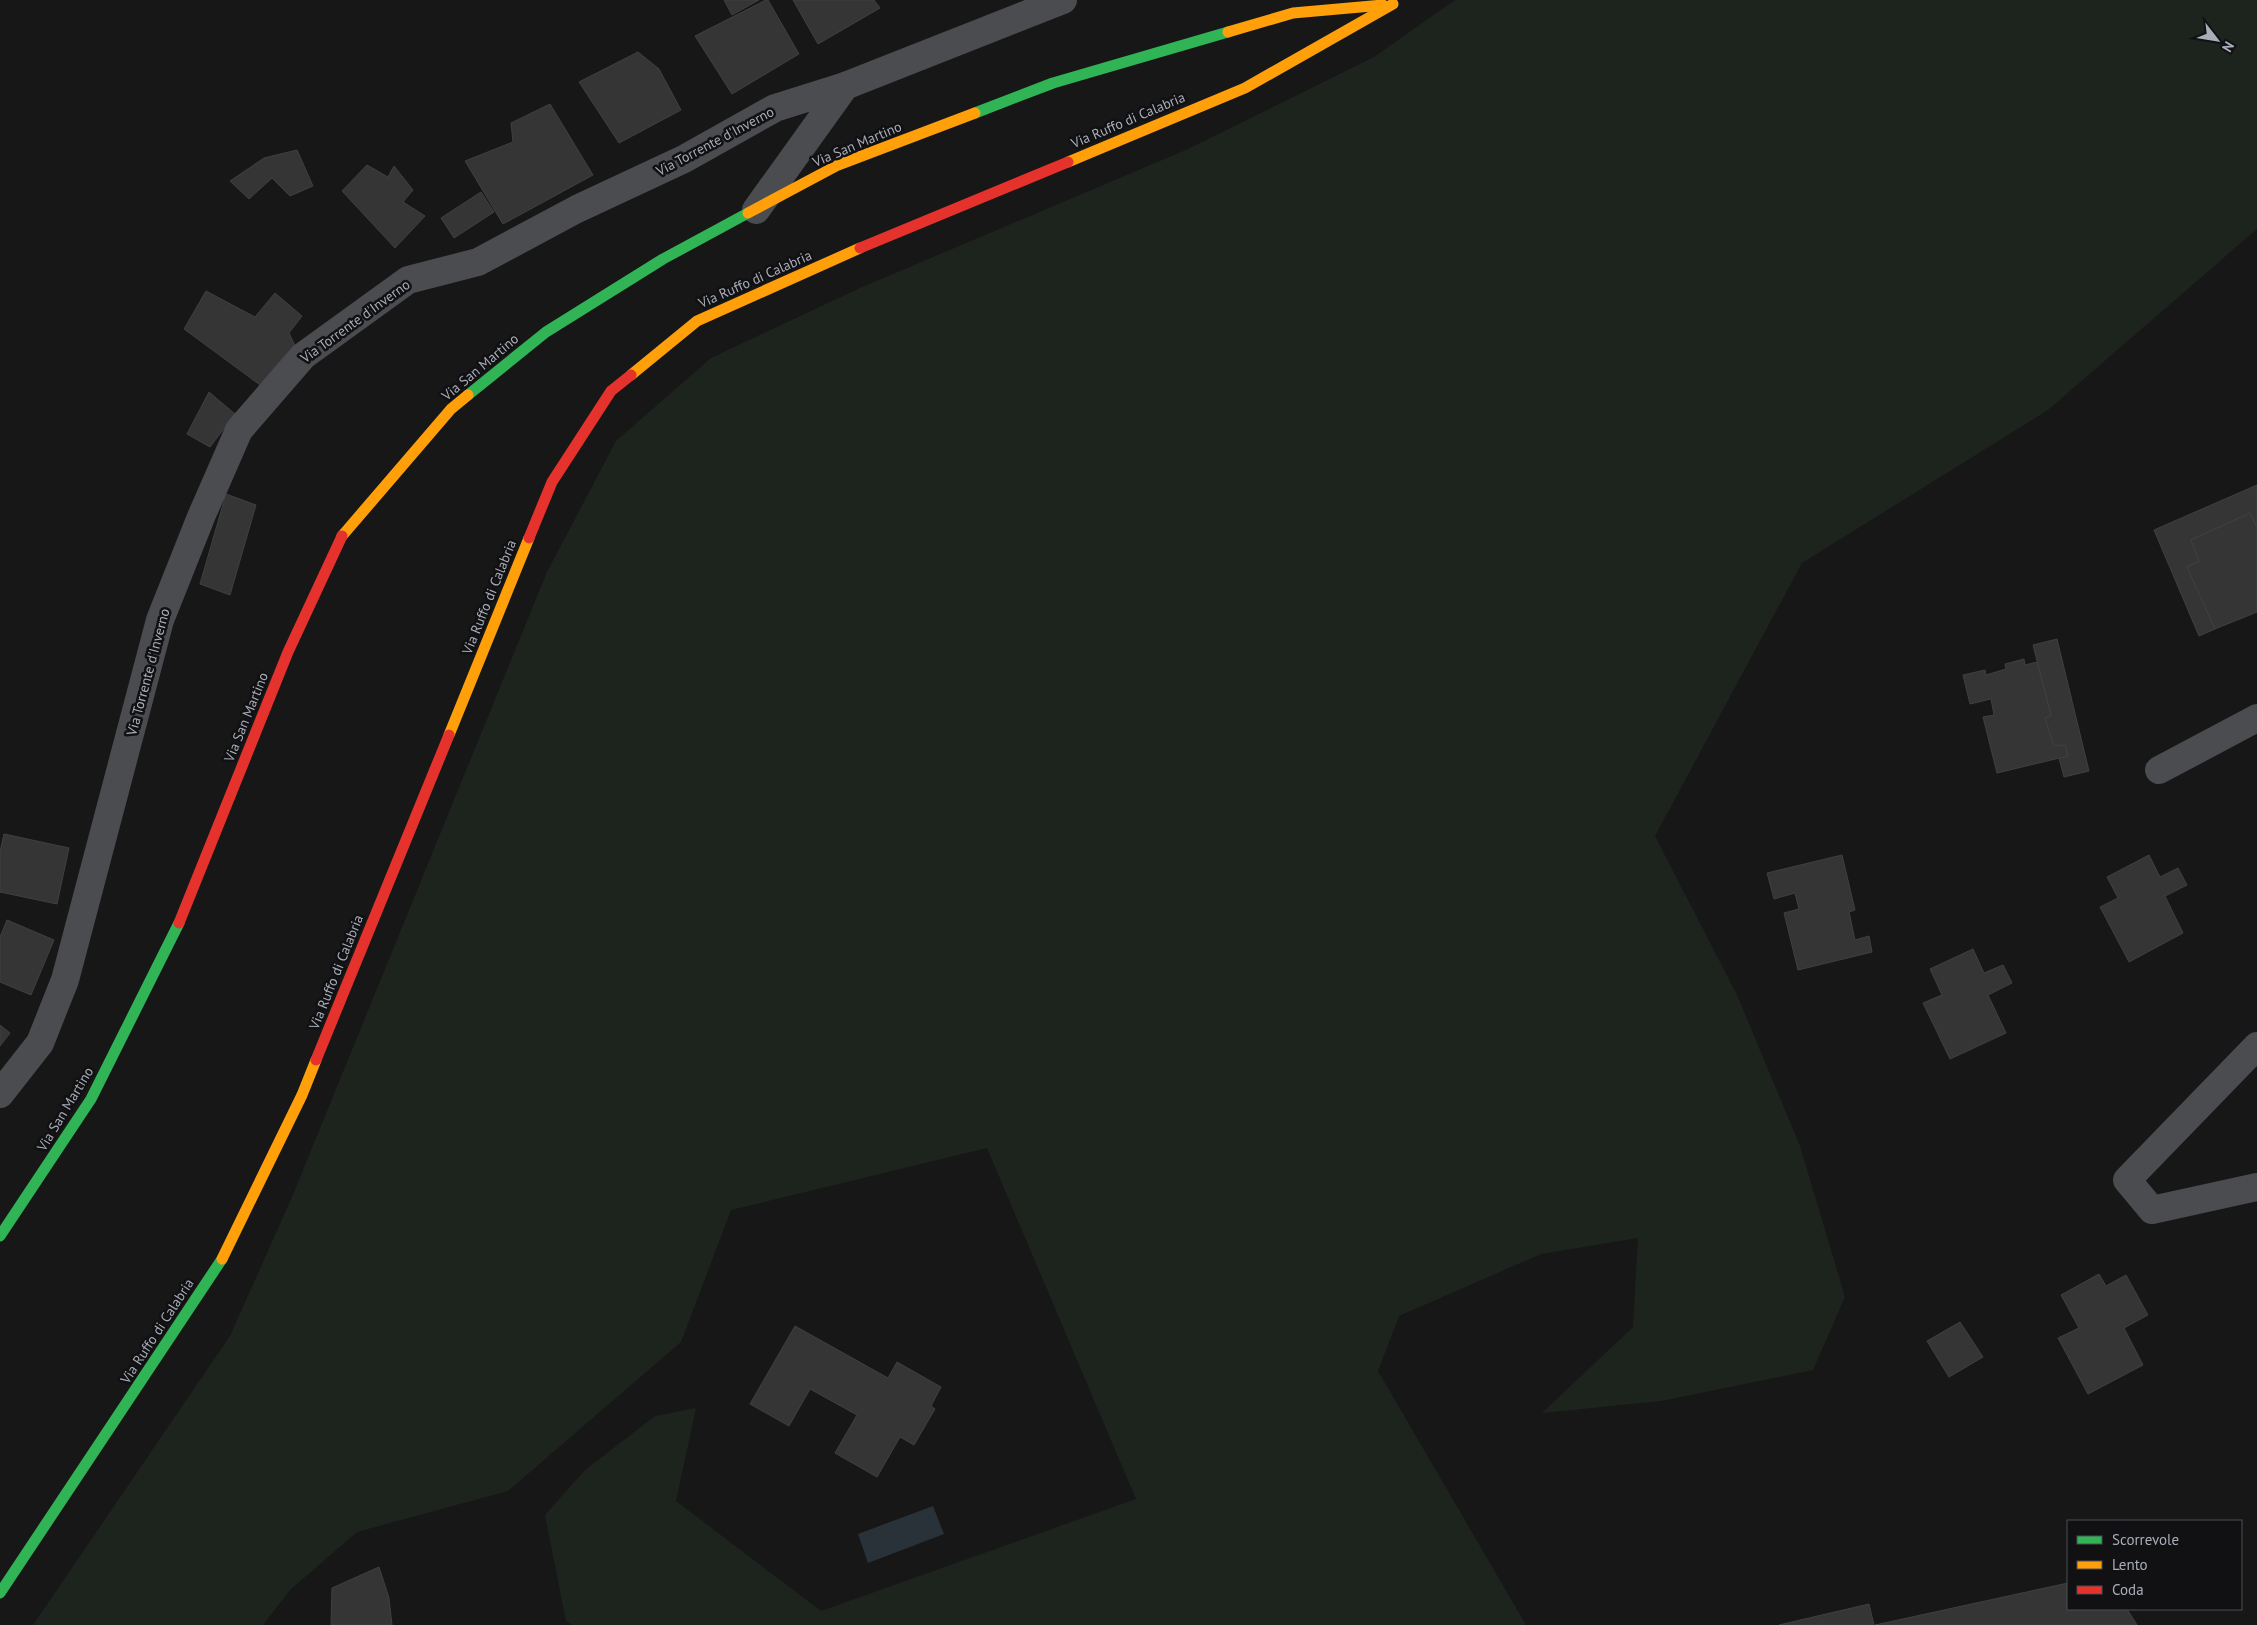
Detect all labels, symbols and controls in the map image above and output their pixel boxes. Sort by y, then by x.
north arrow [2192,15,2242,65]
text: N [2218,38,2238,55]
street label: Via Ruffo di Calabria [1067,88,1188,152]
street label: Via Torrente d'Inverno [652,102,777,180]
street label: Via San Martino [809,117,904,171]
street label: Via Ruffo di Calabria [695,246,814,312]
street label: Via Torrente d'Inverno [296,275,413,367]
street label: Via San Martino [437,330,522,405]
street label: Via Ruffo di Calabria [457,537,520,658]
street label: Via Torrente d'Inverno [122,606,174,739]
street label: Via San Martino [219,670,272,765]
street label: Via Ruffo di Calabria [304,912,367,1033]
street label: Via San Martino [32,1064,97,1155]
street label: Via Ruffo di Calabria [116,1275,198,1388]
legend [2067,1520,2242,1610]
text: Scorrevole [2112,1530,2179,1549]
text: Lento [2112,1555,2148,1574]
text: Coda [2112,1580,2144,1599]

